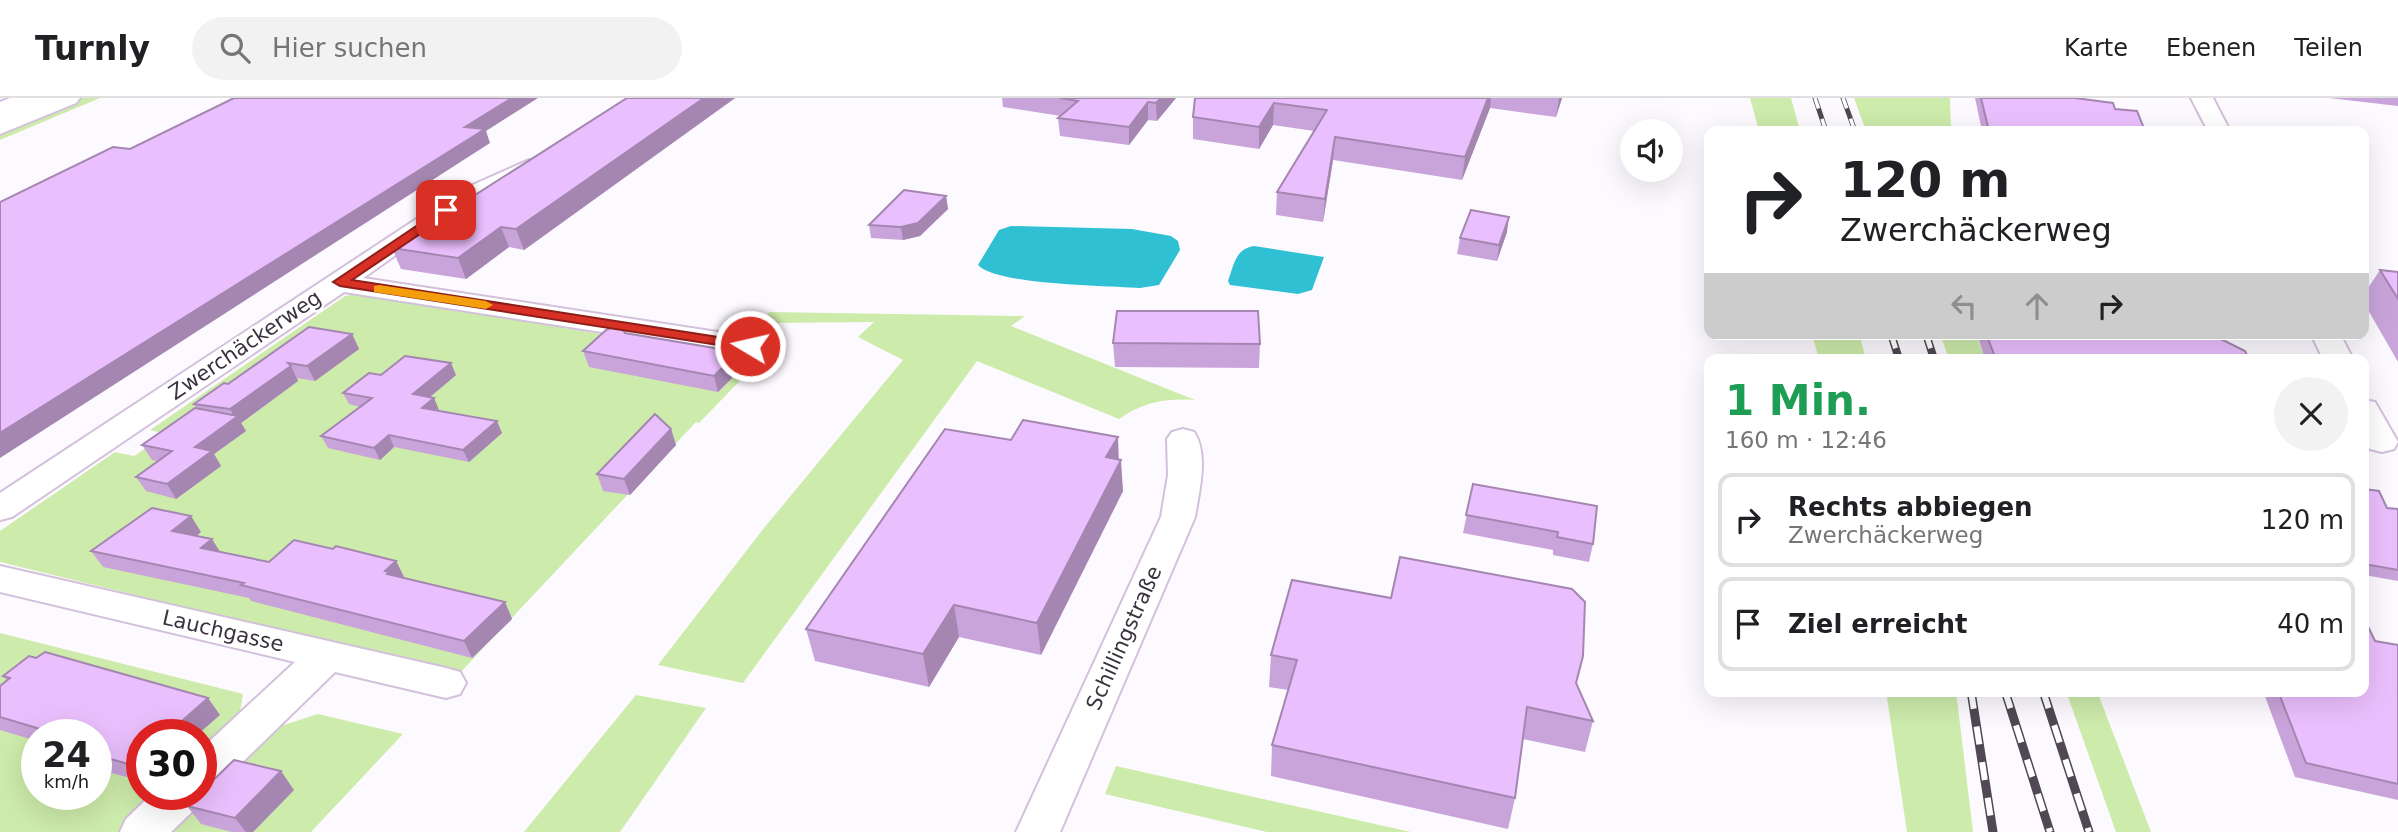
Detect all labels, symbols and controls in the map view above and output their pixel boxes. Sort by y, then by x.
search box [192,17,682,80]
text: Turnly [35,29,150,68]
icon: search [216,29,254,67]
text: Hier suchen [272,33,427,63]
text: Karte [2064,34,2128,62]
text: Ebenen [2166,34,2256,62]
text: Teilen [2294,34,2363,62]
map controls [1620,119,1683,182]
button: sound [1620,119,1683,182]
text: 120 m [1840,152,2010,209]
icon: right [1725,154,1816,245]
pin [416,180,476,240]
icon: arrive [427,191,465,229]
text: Zwerchäckerweg [1840,211,2112,249]
street label: Zwerchäckerweg [164,285,326,405]
icon: left [1945,287,1983,325]
icon: ahead [2018,287,2056,325]
icon: right [2091,287,2129,325]
position arrow [713,309,787,383]
text: 1 Min. [1725,376,1871,425]
button: close [2274,377,2348,451]
text: 160 m · 12:46 [1725,427,1887,453]
text: Rechts abbiegen [1788,492,2033,522]
icon: right [1729,501,1767,539]
text: 120 m [2261,505,2344,535]
text: Zwerchäckerweg [1788,522,1983,548]
street label: Schillingstraße [1082,562,1166,714]
street label: Lauchgasse [160,605,286,657]
icon: arrive [1729,605,1767,643]
text: Ziel erreicht [1788,609,1968,639]
text: 40 m [2277,609,2344,639]
speed limit sign: 30 [126,719,217,810]
text: 24 [42,735,91,775]
text: km/h [44,771,89,792]

